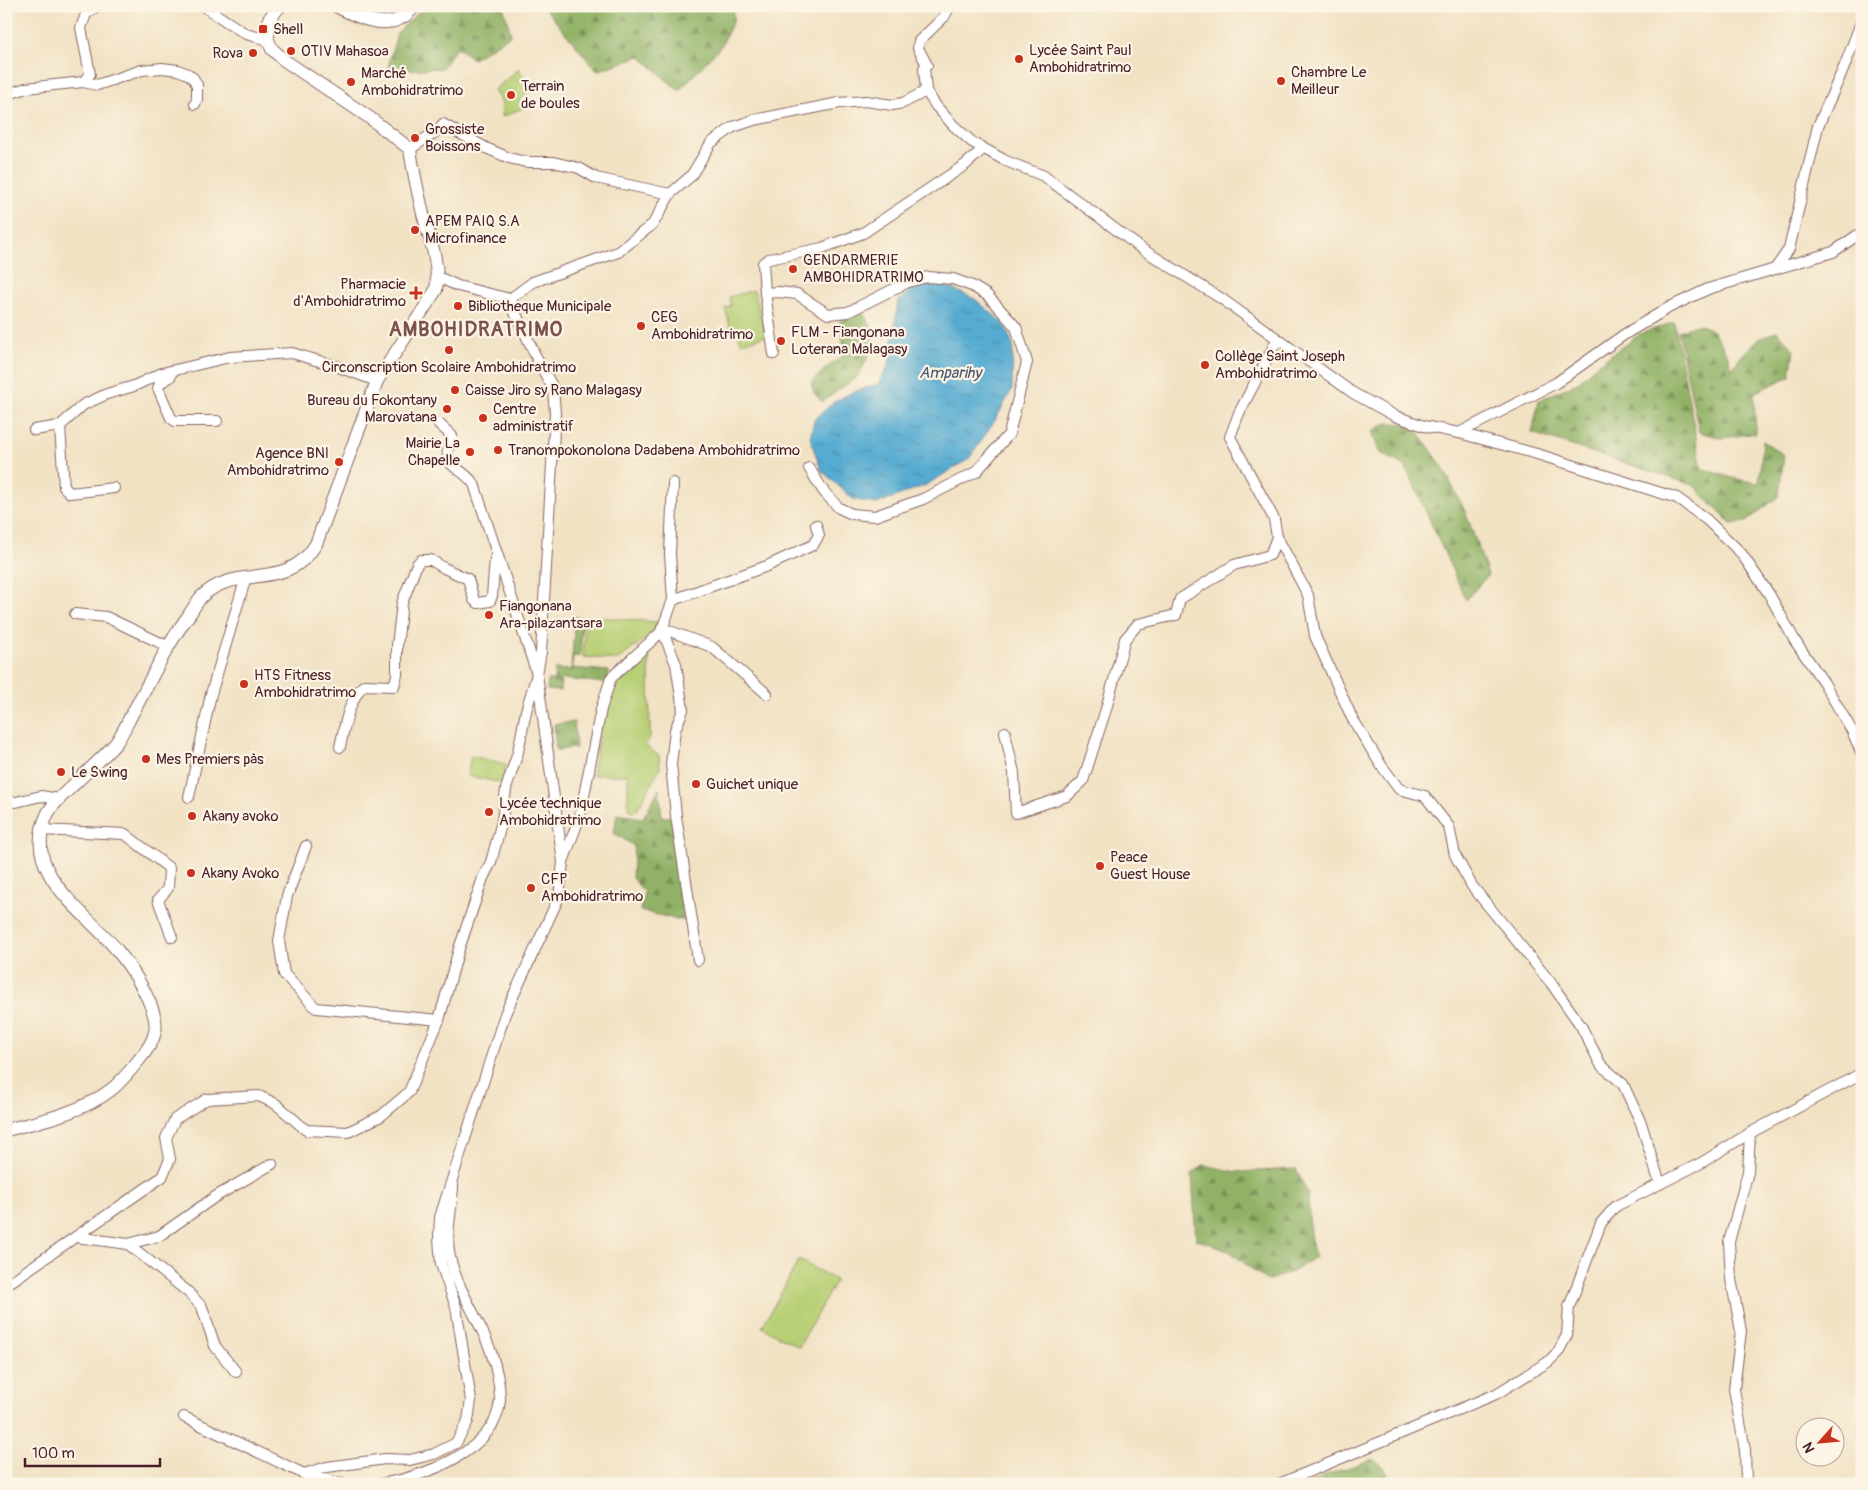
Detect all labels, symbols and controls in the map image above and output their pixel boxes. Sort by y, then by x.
place label: Shell [273,20,303,39]
marker: Shell [257,23,269,35]
place label: Lycée Saint Paul Ambohidratrimo [1029,41,1131,77]
place label: OTIV Mahasoa [301,42,389,61]
place label: Rova [213,44,243,63]
marker: OTIV Mahasoa [285,45,297,57]
marker: Rova [247,47,259,59]
marker: Lycée Saint Paul Ambohidratrimo [1013,53,1025,65]
place label: Chambre Le Meilleur [1291,63,1367,99]
place label: Marché Ambohidratrimo [361,64,463,100]
marker: Chambre Le Meilleur [1275,75,1287,87]
marker: Marché Ambohidratrimo [345,76,357,88]
place label: Terrain de boules [521,77,580,113]
marker: Terrain de boules [505,89,517,101]
place label: Grossiste Boissons [425,120,485,156]
marker: Grossiste Boissons [409,132,421,144]
place label: APEM PAIQ S.A Microfinance [425,212,520,248]
marker: APEM PAIQ S.A Microfinance [409,224,421,236]
place label: GENDARMERIE AMBOHIDRATRIMO [803,251,923,287]
marker: GENDARMERIE AMBOHIDRATRIMO [787,263,799,275]
place label: Pharmacie d'Ambohidratrimo [293,275,407,311]
marker: Pharmacie d'Ambohidratrimo [410,287,422,299]
place label: Bibliotheque Municipale [468,297,612,316]
marker: Bibliotheque Municipale [452,300,464,312]
place label: CEG Ambohidratrimo [651,308,753,344]
district label: AMBOHIDRATRIMO [389,317,563,342]
marker: CEG Ambohidratrimo [635,320,647,332]
place label: FLM - Fiangonana Loterana Malagasy [791,323,908,359]
marker: FLM - Fiangonana Loterana Malagasy [775,335,787,347]
marker: Circonscription Scolaire Ambohidratrimo [443,344,455,356]
place label: Collège Saint Joseph Ambohidratrimo [1215,347,1345,383]
place label: Circonscription Scolaire Ambohidratrimo [322,358,576,377]
marker: Collège Saint Joseph Ambohidratrimo [1199,359,1211,371]
water label: Amparihy [919,363,983,383]
place label: Caisse Jiro sy Rano Malagasy [465,381,642,400]
marker: Caisse Jiro sy Rano Malagasy [449,384,461,396]
place label: Bureau du Fokontany Marovatana [307,391,438,427]
place label: Centre administratif [493,400,574,436]
marker: Bureau du Fokontany Marovatana [441,403,453,415]
marker: Centre administratif [477,412,489,424]
place label: Mairie La Chapelle [405,434,461,470]
place label: Tranompokonolona Dadabena Ambohidratrimo [508,441,800,460]
place label: Agence BNI Ambohidratrimo [227,444,329,480]
marker: Tranompokonolona Dadabena Ambohidratrimo [492,444,504,456]
marker: Mairie La Chapelle [464,446,476,458]
marker: Agence BNI Ambohidratrimo [333,456,345,468]
place label: Fiangonana Ara-pilazantsara [499,597,603,633]
marker: Fiangonana Ara-pilazantsara [483,609,495,621]
place label: HTS Fitness Ambohidratrimo [254,666,356,702]
marker: HTS Fitness Ambohidratrimo [238,678,250,690]
place label: Mes Premiers pàs [156,750,264,769]
marker: Mes Premiers pàs [140,753,152,765]
place label: Le Swing [71,763,128,782]
marker: Le Swing [55,766,67,778]
place label: Guichet unique [706,775,799,794]
marker: Guichet unique [690,778,702,790]
place label: Lycée technique Ambohidratrimo [499,794,602,830]
marker: Lycée technique Ambohidratrimo [483,806,495,818]
place label: Akany avoko [202,807,278,826]
marker: Akany avoko [186,810,198,822]
place label: Peace Guest House [1110,848,1191,884]
marker: Peace Guest House [1094,860,1106,872]
place label: Akany Avoko [201,864,279,883]
marker: Akany Avoko [185,867,197,879]
place label: CFP Ambohidratrimo [541,870,643,906]
marker: CFP Ambohidratrimo [525,882,537,894]
north arrow [1796,1418,1846,1468]
scale bar [25,1435,160,1467]
text: N [1799,1440,1819,1456]
text: 100 m [32,1444,75,1463]

